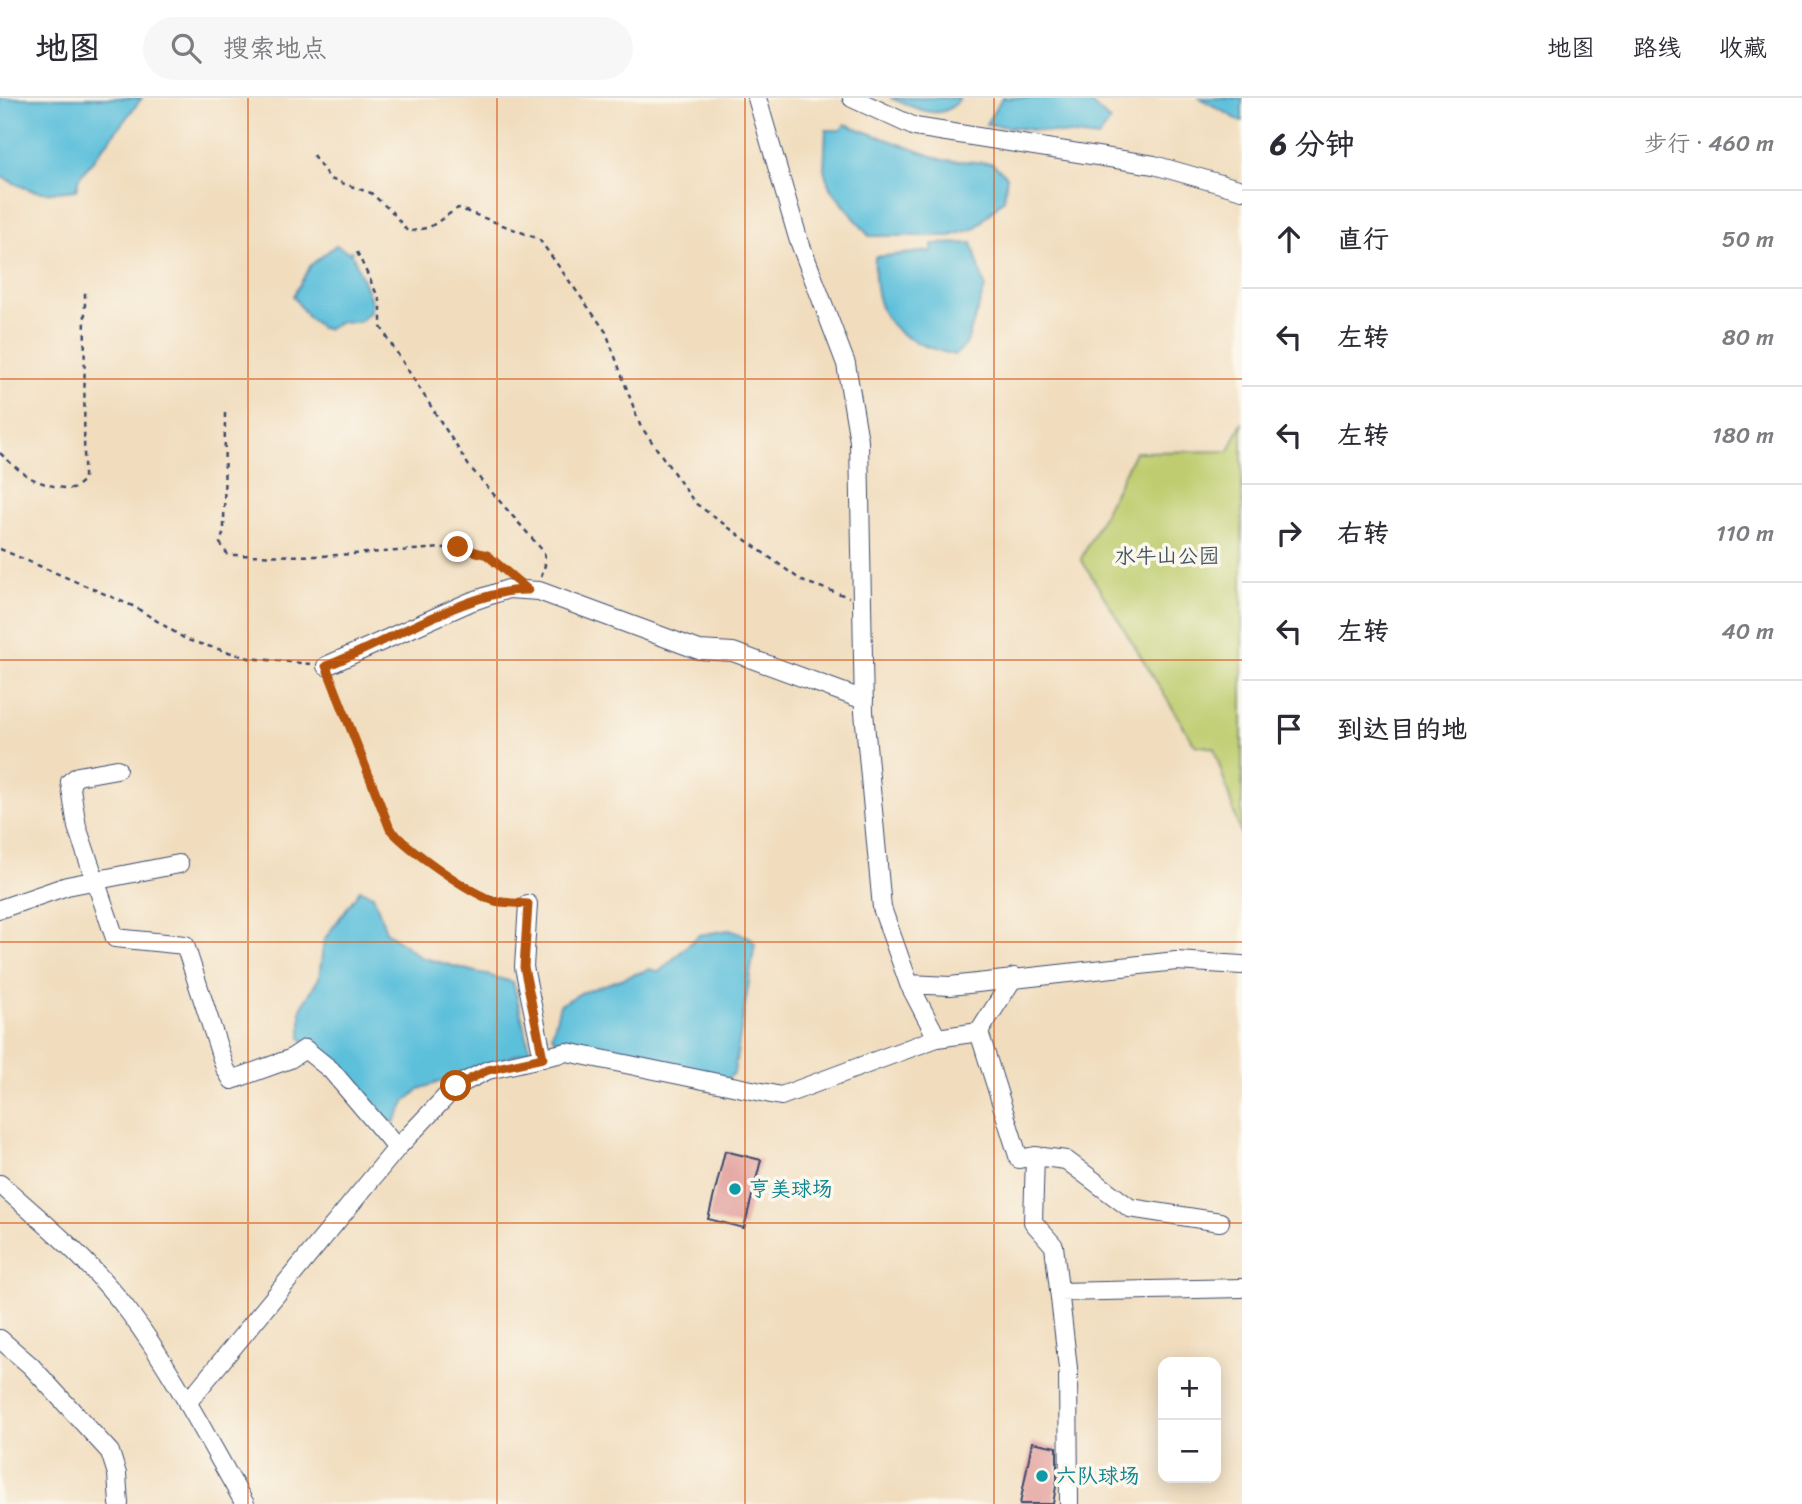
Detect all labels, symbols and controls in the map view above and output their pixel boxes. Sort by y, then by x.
search box [143,17,633,80]
text: 地图 [35,19,101,77]
text: 搜索地点 [223,25,327,71]
text: 地图 [1547,27,1595,69]
text: 路线 [1633,27,1681,69]
text: 收藏 [1719,27,1767,69]
icon: search [167,29,205,67]
text: 6 分钟 [1270,117,1355,171]
text: 步行 · 460 m [1644,123,1774,164]
text: 直行 [1337,216,1389,262]
text: 50 m [1722,219,1774,260]
icon: ahead [1270,220,1308,258]
text: 左转 [1337,314,1389,360]
text: 80 m [1722,317,1774,358]
icon: left [1270,318,1308,356]
text: 左转 [1337,412,1389,458]
text: 180 m [1712,415,1774,456]
icon: left [1270,416,1308,454]
text: 右转 [1337,510,1389,556]
text: 110 m [1716,513,1774,554]
icon: right [1270,514,1308,552]
route end [442,531,473,562]
park label: 水牛山公园 [1115,537,1220,575]
text: 左转 [1337,608,1389,654]
text: 40 m [1721,611,1774,652]
icon: left [1270,612,1308,650]
text: 到达目的地 [1337,706,1467,752]
icon: arrive [1270,710,1308,748]
route start [440,1070,471,1101]
place label: 亨美球场 [749,1170,833,1208]
marker: 亨美球场 [727,1181,743,1197]
map controls [1158,1357,1221,1483]
button: + [1158,1357,1221,1420]
button: − [1158,1420,1221,1483]
place label: 六队球场 [1056,1457,1140,1495]
marker: 六队球场 [1034,1468,1050,1484]

